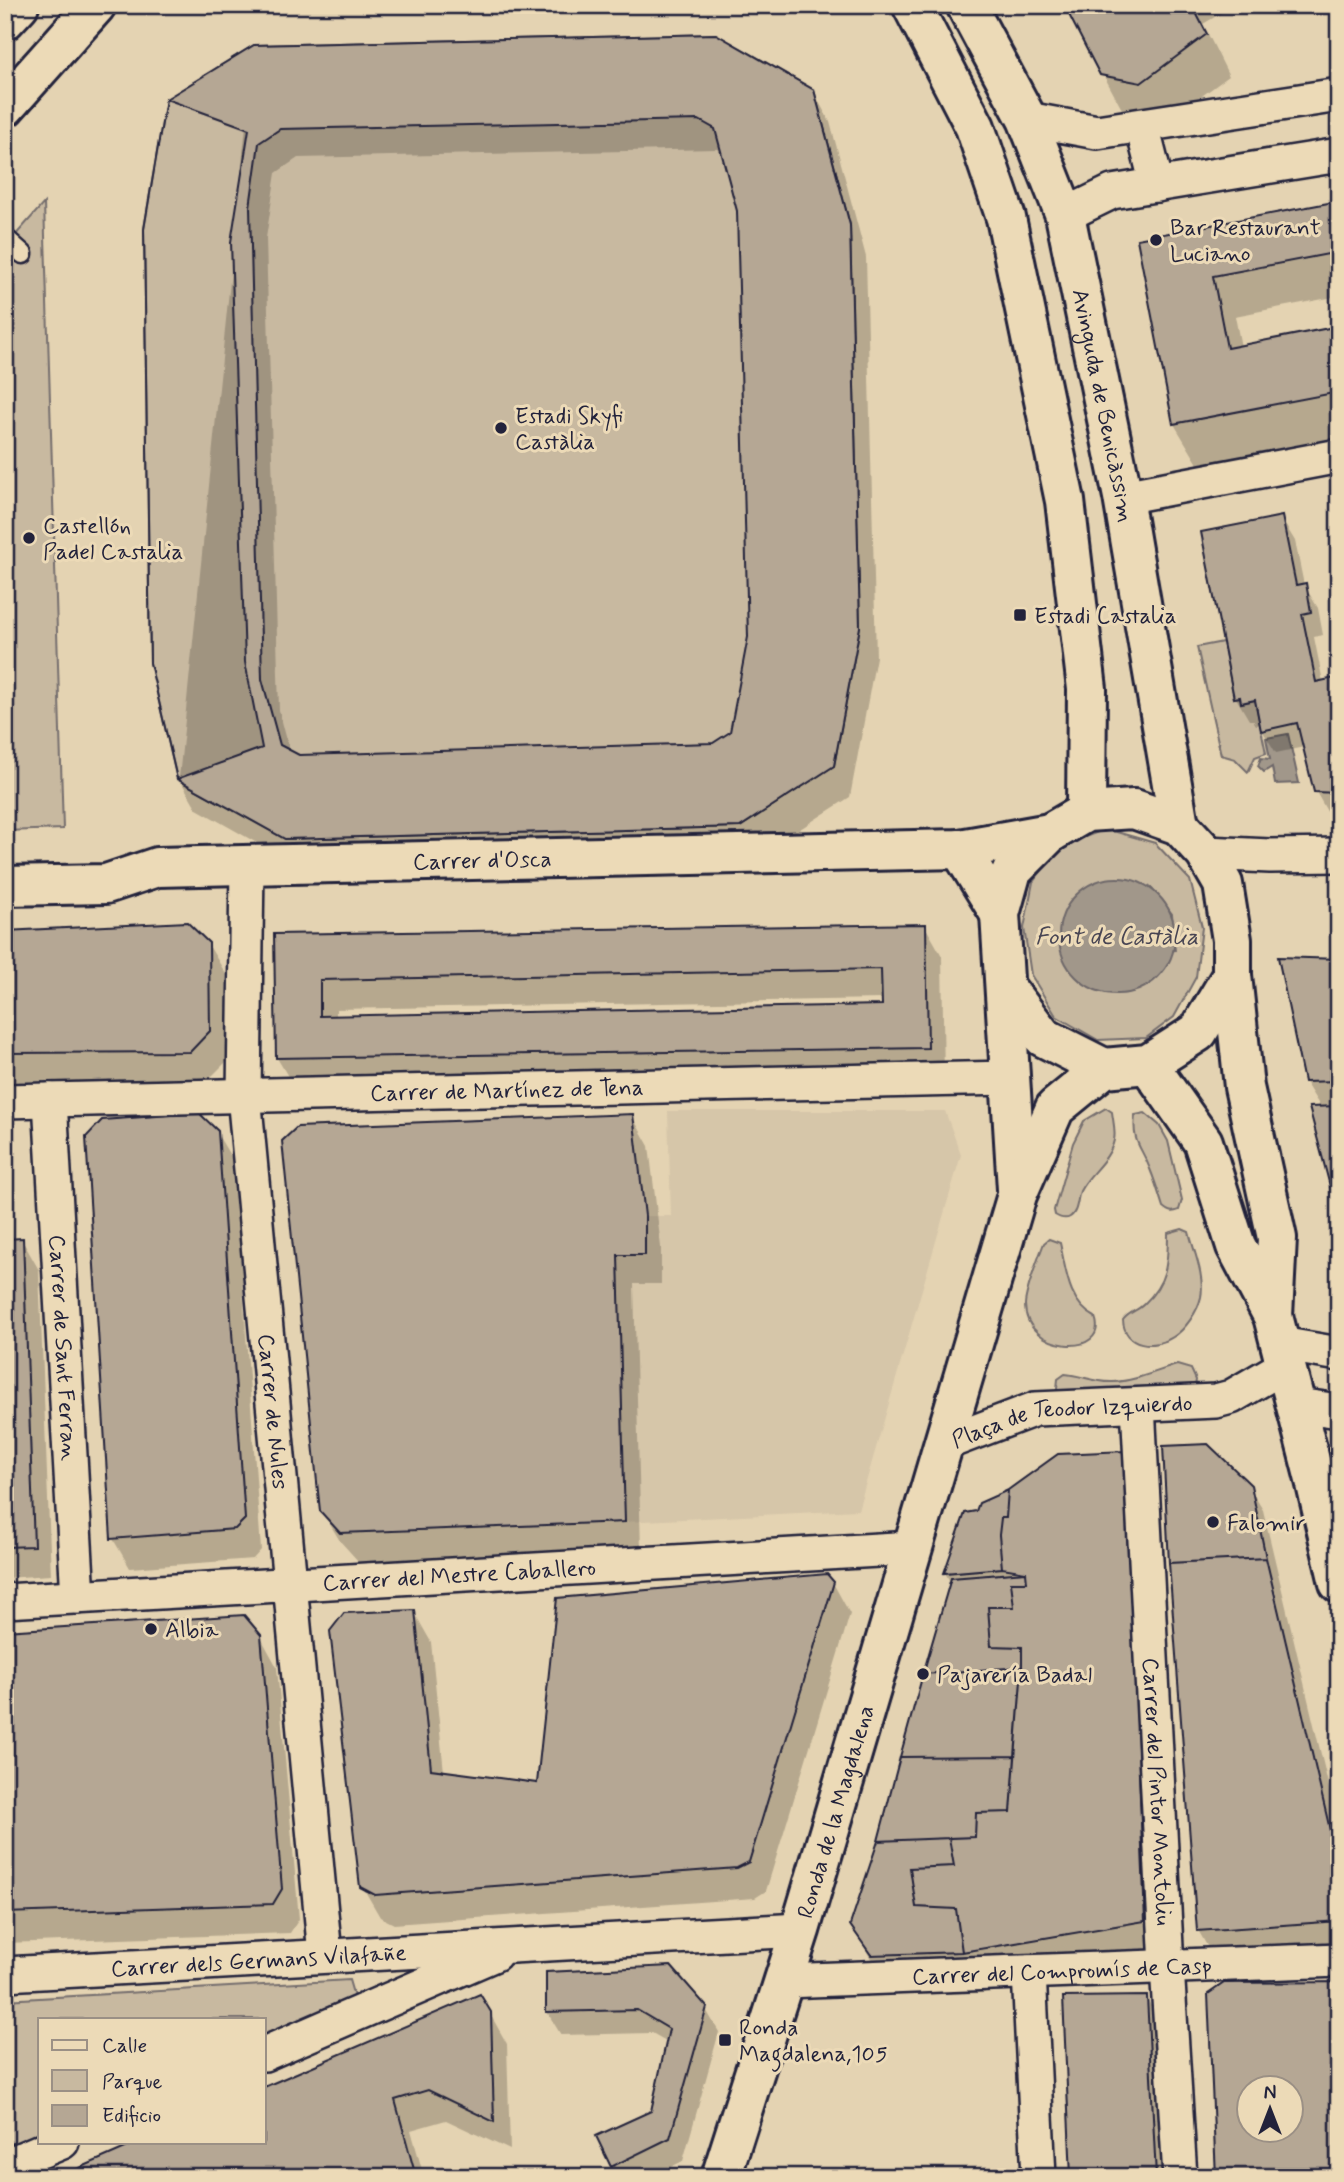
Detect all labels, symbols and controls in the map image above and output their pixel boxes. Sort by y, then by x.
place label: Bar Restaurant Luciano [1170,214,1321,270]
marker: Bar Restaurant Luciano [1148,232,1164,248]
street label: Avinguda de Benicàssim [1064,286,1140,525]
place label: Estadi Skyfi Castàlia [515,402,623,458]
marker: Estadi Skyfi Castàlia [493,420,509,436]
place label: Castellón Padel Castalia [43,512,183,568]
marker: Castellón Padel Castalia [21,530,37,546]
place label: Estadi Castalia [1034,602,1177,632]
marker: Estadi Castalia [1012,607,1028,623]
street label: Carrer d'Osca [412,845,552,878]
water label: Font de Castàlia [1035,922,1199,953]
street label: Carrer de Martínez de Tena [370,1073,644,1110]
street label: Carrer de Sant Ferran [41,1234,83,1462]
street label: Carrer de Nules [250,1333,294,1491]
street label: Plaça de Teodor Izquierdo [948,1389,1193,1456]
place label: Falomir [1227,1509,1306,1539]
marker: Falomir [1205,1514,1221,1530]
street label: Carrer del Mestre Caballero [322,1554,597,1599]
place label: Albia [165,1616,219,1646]
marker: Albia [143,1621,159,1637]
street label: Carrer del Pintor Montoliu [1134,1657,1178,1926]
place label: Pajarería Badal [937,1661,1092,1691]
marker: Pajarería Badal [915,1666,931,1682]
street label: Ronda de la Magdalena [791,1702,883,1922]
street label: Carrer dels Germans Vilafañe [110,1939,407,1985]
street label: Carrer del Compromís de Casp [911,1952,1212,1993]
place label: Ronda Magdalena,105 [739,2014,888,2072]
legend [38,2018,266,2144]
text: Calle [102,2032,147,2060]
marker: Ronda Magdalena,105 [717,2032,733,2048]
text: Parque [102,2068,163,2096]
north arrow [1236,2074,1306,2144]
text: N [1264,2081,1276,2106]
text: Edificio [102,2102,161,2130]

